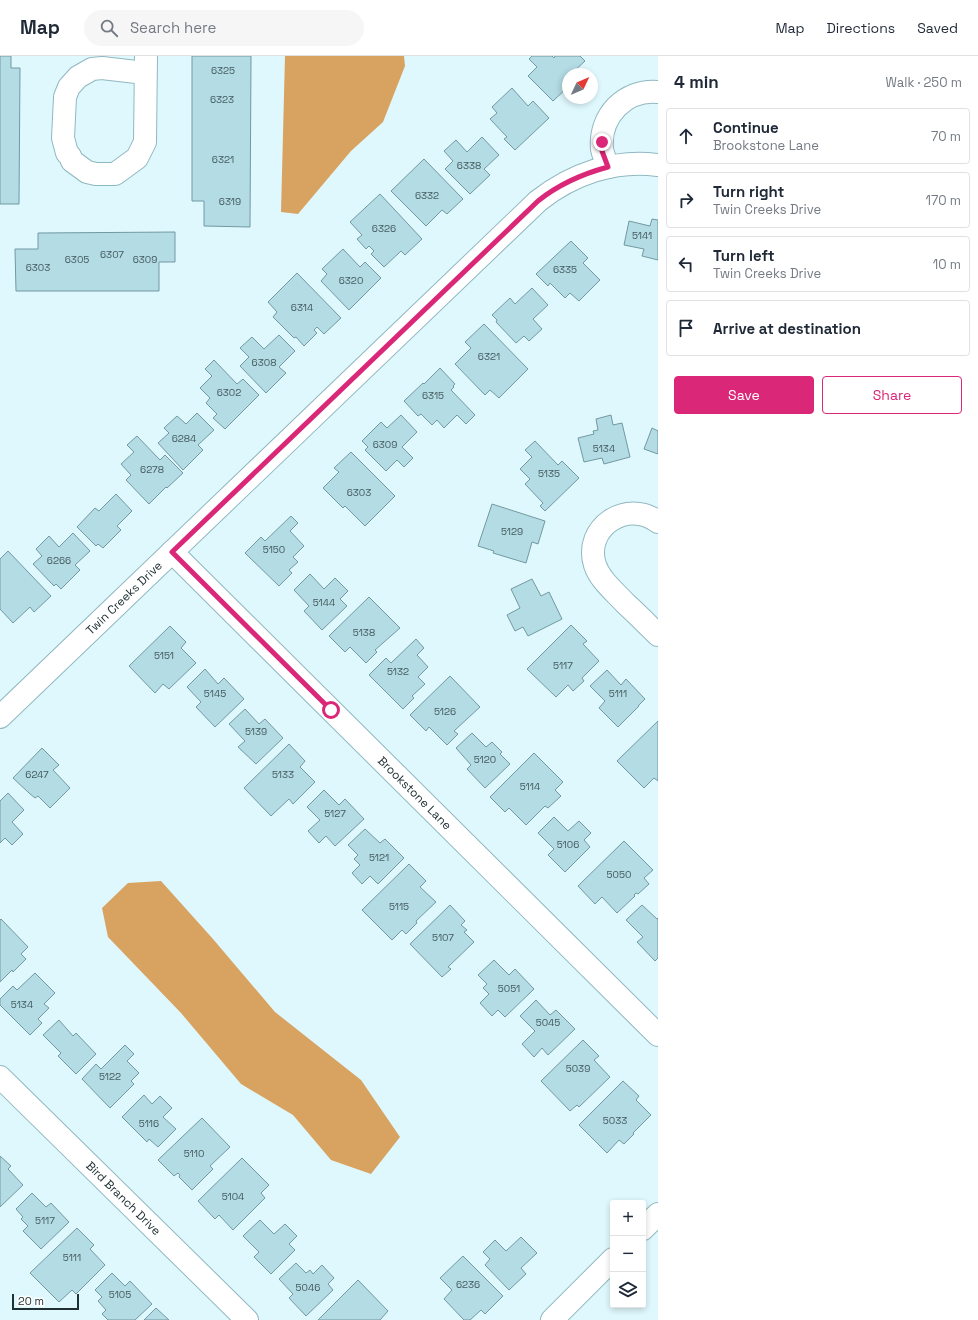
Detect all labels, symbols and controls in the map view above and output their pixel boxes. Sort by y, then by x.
search box [84,10,364,46]
text: Map [20,15,60,40]
icon: search [98,17,120,39]
text: Search here [130,18,216,37]
text: Map [775,19,805,37]
text: Directions [827,19,895,37]
text: Saved [917,19,958,37]
house number: 6325 [211,64,235,77]
north arrow [562,68,598,104]
text: 4 min [674,71,719,93]
text: Walk · 250 m [886,74,962,91]
house number: 6323 [210,93,234,106]
text: Continue [713,118,779,137]
icon: ahead [675,125,697,147]
text: 70 m [931,128,961,145]
route end [593,133,611,151]
text: Brookstone Lane [713,137,819,154]
house number: 6321 [212,153,234,166]
house number: 6338 [457,159,481,172]
text: Turn right [713,182,784,201]
house number: 6332 [415,189,439,202]
icon: right [675,189,697,211]
text: 170 m [925,192,961,209]
house number: 6319 [219,195,241,208]
text: Twin Creeks Drive [713,201,821,218]
house number: 6326 [372,222,396,235]
house number: 5141 [632,229,652,242]
text: Turn left [713,246,775,265]
house number: 6307 [100,248,124,261]
house number: 6305 [65,253,89,266]
house number: 6309 [133,253,157,266]
icon: left [675,253,697,275]
text: 10 m [933,256,961,273]
house number: 6303 [26,261,50,274]
house number: 6335 [553,263,577,276]
text: Twin Creeks Drive [713,265,821,282]
house number: 6320 [339,274,363,287]
house number: 6314 [291,301,313,314]
icon: arrive [675,317,697,339]
text: Arrive at destination [713,319,861,338]
house number: 6321 [478,350,500,363]
house number: 6308 [252,356,276,369]
button: Save [674,376,814,414]
button: Share [822,376,962,414]
house number: 6302 [217,386,241,399]
house number: 6315 [422,389,444,402]
house number: 6284 [172,432,196,445]
house number: 6309 [373,438,397,451]
house number: 5134 [593,442,615,455]
house number: 6278 [140,463,164,476]
house number: 5135 [538,467,560,480]
house number: 6303 [347,486,371,499]
house number: 5129 [501,525,523,538]
house number: 5150 [263,543,285,556]
house number: 6266 [47,554,71,567]
street label: Twin Creeks Drive [83,558,166,638]
house number: 5144 [313,596,335,609]
house number: 5138 [353,626,375,639]
house number: 5151 [154,649,174,662]
house number: 5117 [553,659,573,672]
house number: 5132 [387,665,409,678]
house number: 5145 [204,687,226,700]
house number: 5111 [609,687,627,700]
route start [322,701,340,719]
house number: 5126 [434,705,456,718]
house number: 5139 [245,725,267,738]
street label: Brookstone Lane [374,753,455,833]
house number: 5120 [474,753,496,766]
house number: 6247 [25,768,49,781]
house number: 5133 [272,768,294,781]
house number: 5114 [520,780,540,793]
house number: 5127 [324,807,346,820]
house number: 5106 [557,838,579,851]
house number: 5121 [369,851,389,864]
house number: 5050 [607,868,631,881]
house number: 5115 [389,900,409,913]
house number: 5107 [432,931,454,944]
house number: 5051 [498,982,520,995]
house number: 5134 [11,998,33,1011]
house number: 5045 [536,1016,560,1029]
house number: 5039 [566,1062,590,1075]
house number: 5122 [99,1070,121,1083]
house number: 5033 [603,1114,627,1127]
house number: 5116 [139,1117,159,1130]
house number: 5110 [184,1147,204,1160]
street label: Bird Branch Drive [82,1158,164,1239]
house number: 5104 [222,1190,244,1203]
map controls [610,1200,646,1308]
button: + [610,1200,646,1236]
house number: 5117 [35,1214,55,1227]
button: − [610,1236,646,1272]
house number: 5111 [63,1251,81,1264]
button: layers [610,1272,646,1308]
house number: 6236 [456,1278,480,1291]
house number: 5046 [296,1281,320,1294]
house number: 5105 [109,1288,131,1301]
scale bar [12,1292,79,1311]
text: 20 m [18,1294,44,1308]

